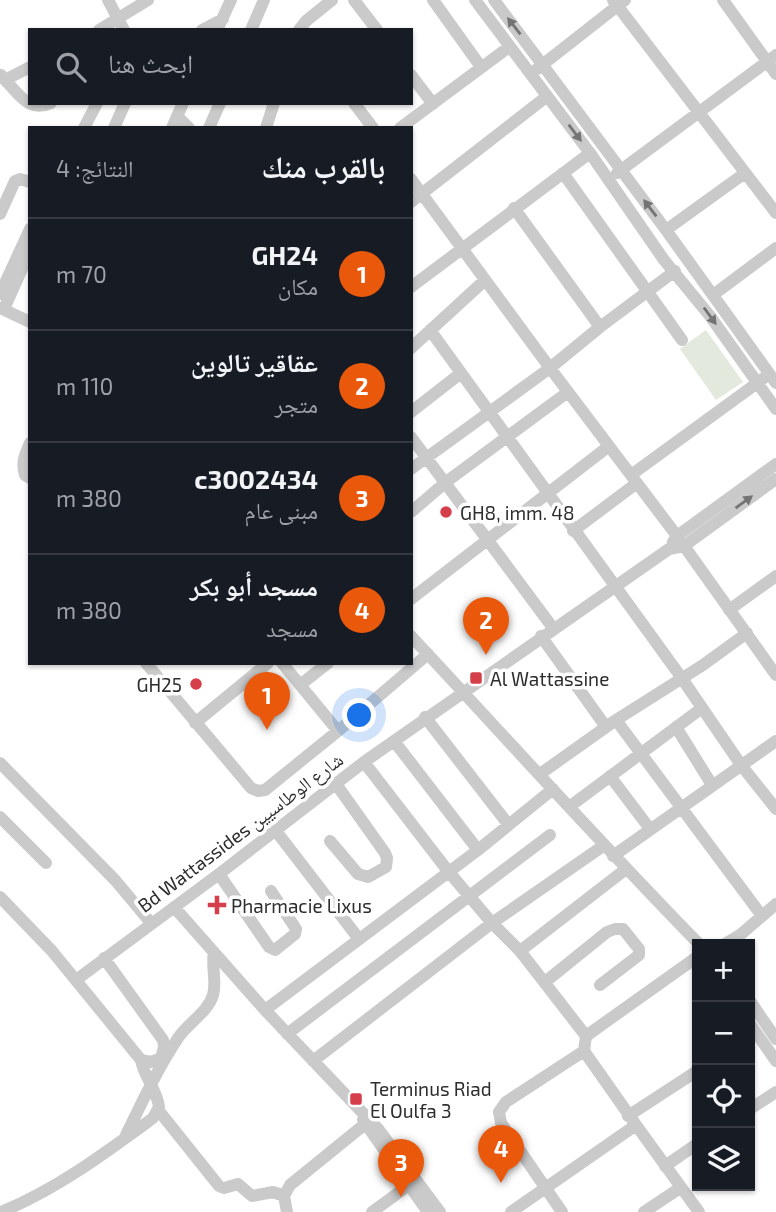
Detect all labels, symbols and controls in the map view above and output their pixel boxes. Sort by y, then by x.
one-way arrow [507,17,521,35]
search box [28,28,413,105]
text: ابحث هنا [108,47,193,78]
icon: search [52,48,90,86]
one-way arrow [567,124,581,142]
text: بالقرب منك [261,148,385,184]
text: النتائج: 4 [56,154,134,182]
one-way arrow [643,199,657,218]
text: GH24 [252,239,318,270]
text: 70 m [56,260,107,288]
text: 1 [357,260,367,288]
text: مكان [278,272,318,300]
one-way arrow [703,306,717,325]
text: عقاقير تالوين [191,346,318,377]
text: 110 m [56,372,113,400]
text: 2 [355,372,369,400]
text: متجر [275,390,318,418]
text: c3002434 [194,463,318,494]
text: 380 m [56,484,122,512]
text: 3 [355,484,369,512]
one-way arrow [735,495,753,509]
text: مبنى عام [244,496,318,524]
place label: GH8, imm. 48 [460,501,575,524]
marker: GH8, imm. 48 [438,504,454,520]
text: مسجد أبو بكر [190,570,318,601]
text: 380 m [56,596,122,624]
text: 4 [355,596,369,624]
pin: 2 [463,597,509,655]
text: مسجد [266,614,318,642]
place label: Al Wattassine [490,667,609,690]
marker: Al Wattassine [468,670,484,686]
pin: 1 [244,672,290,730]
place label: GH25 [137,673,182,696]
marker: GH25 [188,676,204,692]
your location [342,698,376,732]
street label: Bd Wattassides شارع الوطاسيين [133,747,348,918]
place label: Pharmacie Lixus [231,894,372,917]
marker: Pharmacie Lixus [209,897,225,913]
map controls [692,939,755,1191]
button: + [692,939,755,1002]
button: − [692,1002,755,1065]
button: locate [692,1065,755,1128]
place label: Terminus Riad El Oulfa 3 [370,1077,492,1122]
marker: Terminus Riad El Oulfa 3 [348,1091,364,1107]
pin: 4 [478,1125,524,1183]
button: layers [692,1128,755,1191]
pin: 3 [378,1139,424,1197]

